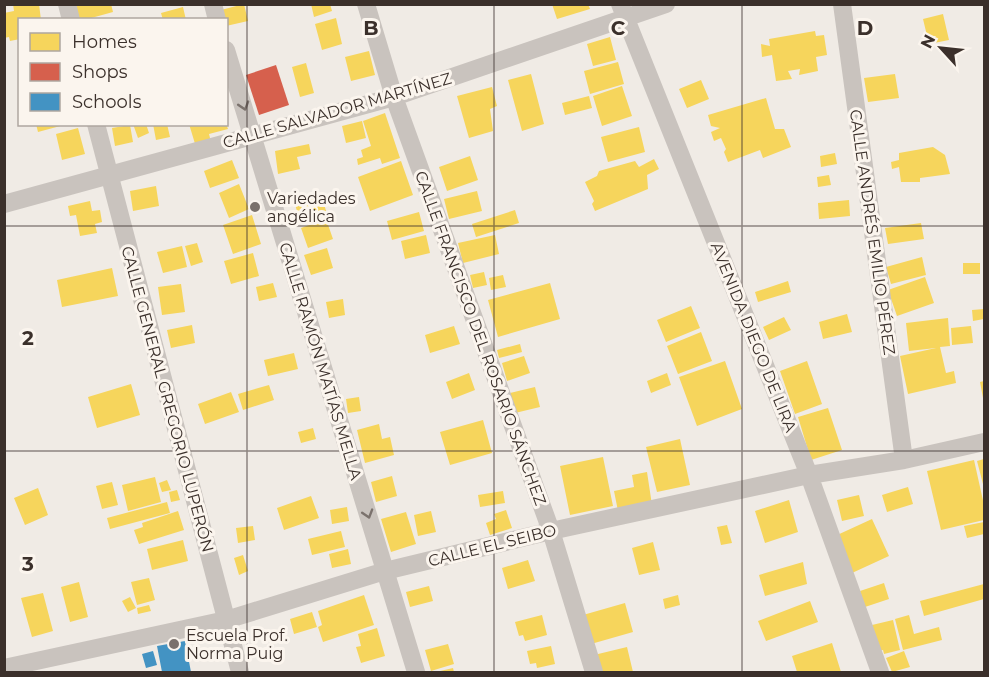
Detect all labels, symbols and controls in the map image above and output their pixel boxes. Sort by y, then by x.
text: B [363,16,379,40]
text: C [611,16,626,40]
text: D [857,16,873,40]
legend [18,18,228,126]
north arrow [911,18,971,78]
text: Homes [72,31,137,53]
text: N [917,31,939,51]
text: Shops [72,61,128,83]
street label: CALLE SALVADOR MARTÍNEZ [221,69,454,152]
text: Schools [72,91,142,113]
one-way arrow [236,100,249,111]
street label: CALLE ANDRÉS EMILIO PÉREZ [846,108,899,356]
street label: CALLE FRANCISCO DEL ROSARIO SÁNCHEZ [411,168,550,508]
place label: Variedades angélica [267,189,356,226]
marker: Variedades angélica [248,200,262,214]
street label: AVENIDA DIEGO DE LIRA [707,239,801,435]
street label: CALLE RAMÓN MATÍAS MELLA [275,240,366,483]
street label: CALLE GENERAL GREGORIO LUPERÓN [117,244,218,554]
text: 2 [22,326,34,350]
one-way arrow [361,508,373,518]
street label: CALLE EL SEIBO [426,520,558,571]
text: 3 [21,552,34,576]
place label: Escuela Prof. Norma Puig [186,626,288,663]
marker: Escuela Prof. Norma Puig [167,637,181,651]

